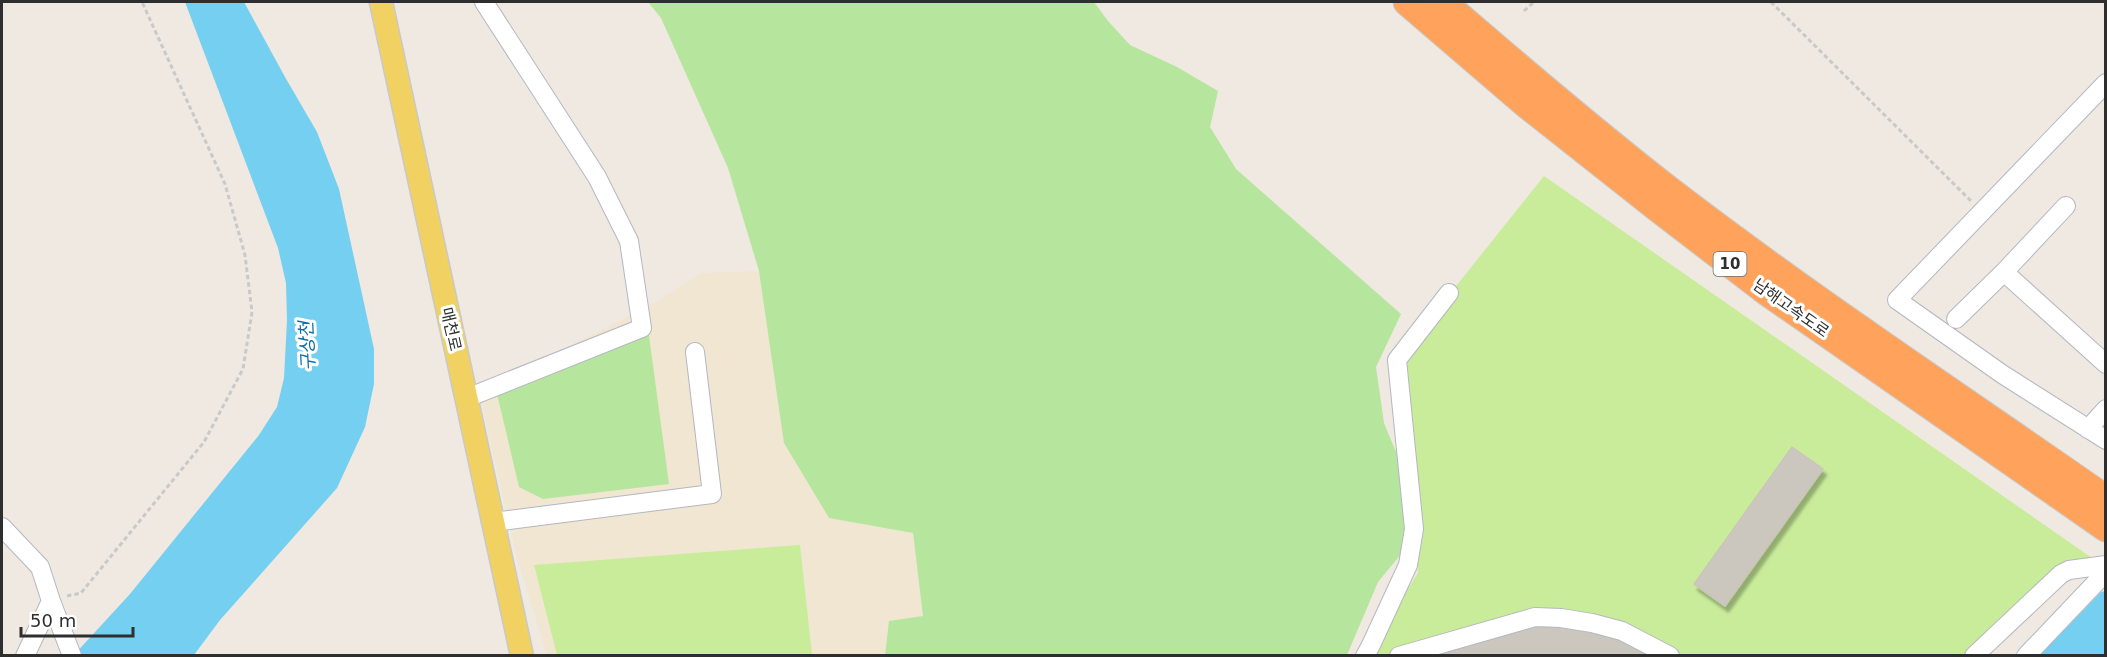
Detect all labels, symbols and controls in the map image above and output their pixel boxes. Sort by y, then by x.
road number: 10 [1714,252,1746,276]
street label: 남해고속도로 [1749,275,1833,341]
street label: 매천로 [437,305,465,353]
water label: 구상천 [295,318,319,371]
scale bar [21,600,134,638]
text: 50 m [30,610,76,631]

